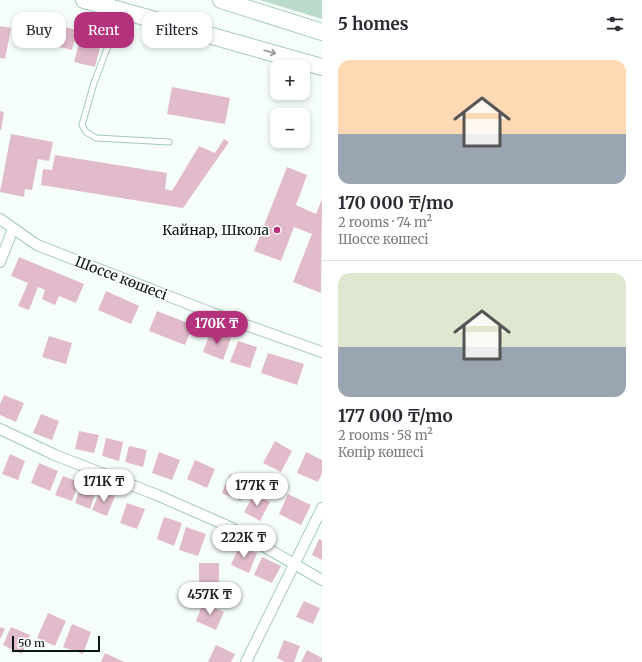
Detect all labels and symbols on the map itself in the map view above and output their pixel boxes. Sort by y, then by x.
one-way arrow [263,48,276,56]
place label: Кайнар, Школа [162,221,269,239]
marker: Кайнар, Школа [272,225,282,235]
street label: Шоссе көшесі [72,252,170,304]
pin: 170K ₸ [184,311,250,345]
pin: 171K ₸ [71,469,137,503]
pin: 177K ₸ [224,473,290,507]
pin: 222K ₸ [211,525,277,559]
pin: 457K ₸ [177,582,243,616]
scale bar [12,634,100,653]

